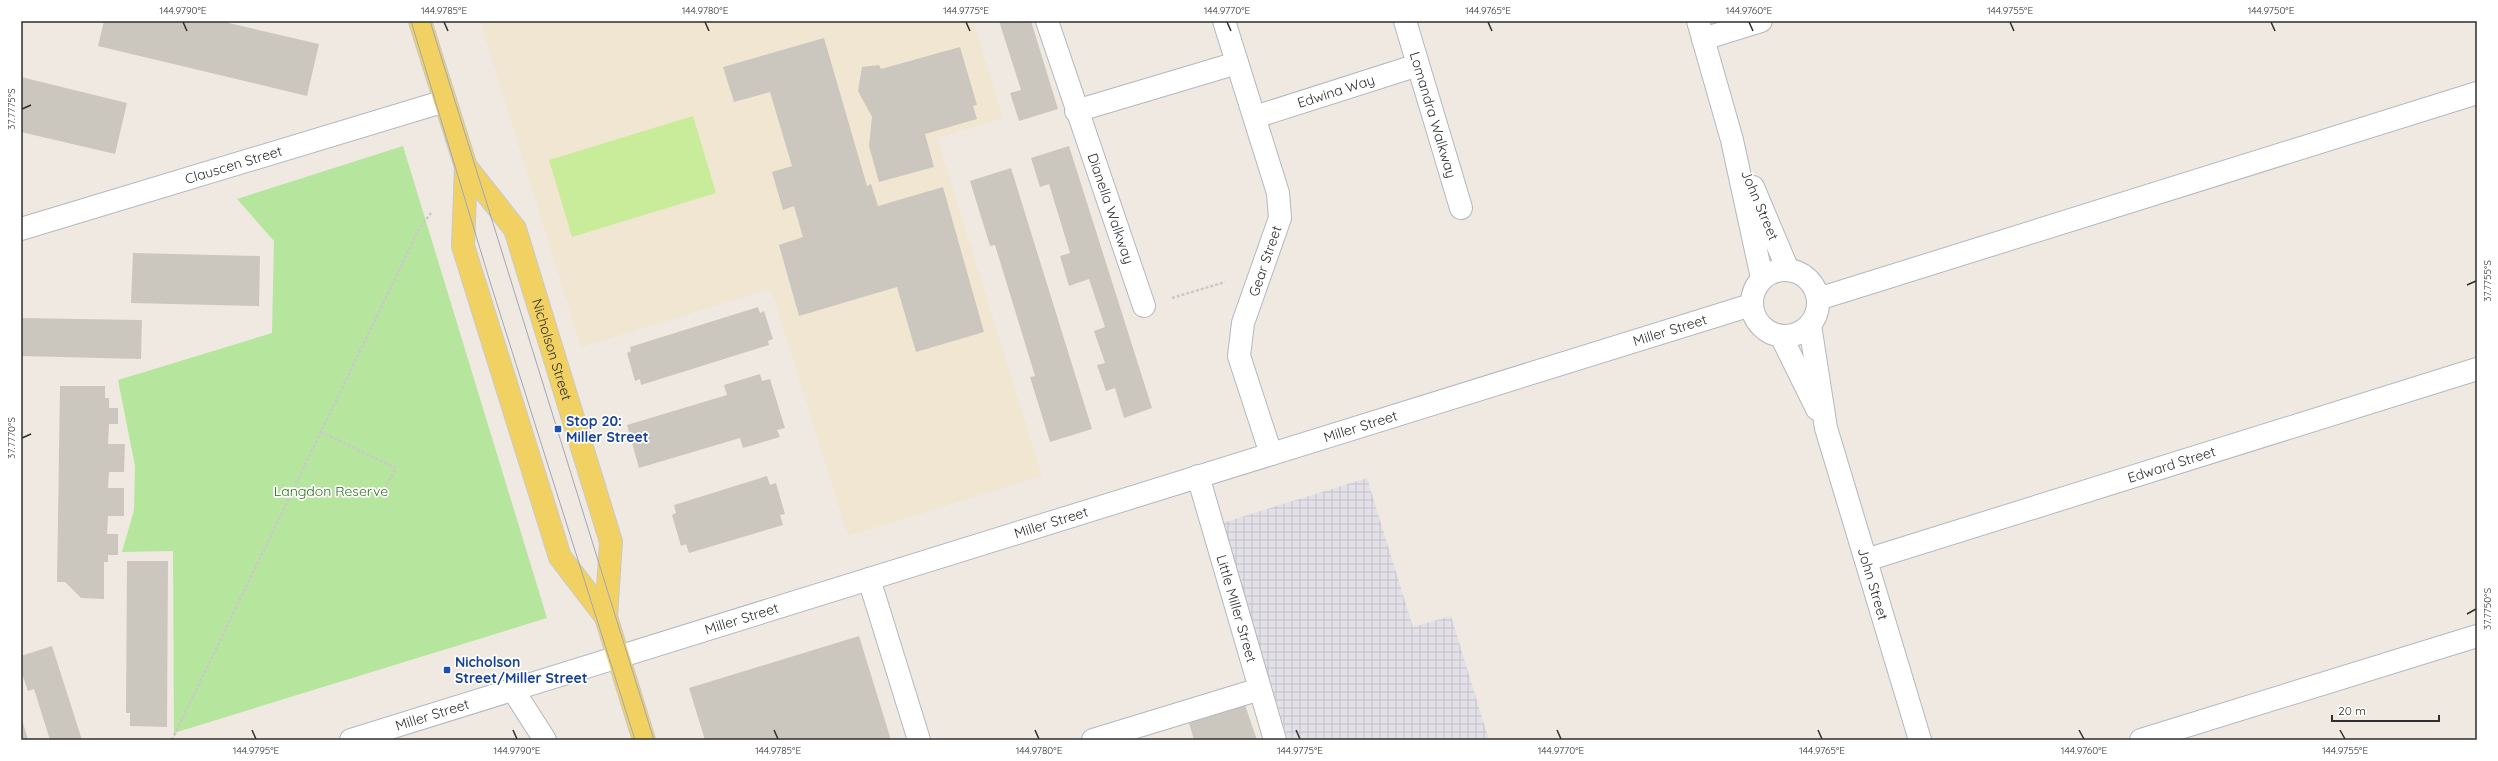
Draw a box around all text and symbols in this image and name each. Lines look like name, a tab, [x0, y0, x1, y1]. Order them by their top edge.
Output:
text: 144.9790°E	[160, 4, 207, 17]
text: 144.9785°E	[421, 4, 467, 17]
text: 144.9780°E	[682, 4, 729, 17]
text: 144.9775°E	[943, 4, 989, 17]
text: 144.9770°E	[1204, 4, 1251, 17]
text: 144.9765°E	[1465, 4, 1511, 17]
text: 144.9760°E	[1726, 4, 1772, 17]
text: 144.9755°E	[1987, 4, 2033, 17]
text: 144.9750°E	[2248, 4, 2295, 17]
street label: Lomandra Walkway	[1406, 50, 1461, 180]
street label: Edwina Way	[1295, 70, 1377, 112]
text: 37.7775°S	[5, 88, 18, 130]
street label: Clauscen Street	[183, 142, 285, 188]
street label: Dianella Walkway	[1084, 151, 1138, 266]
street label: John Street	[1737, 167, 1783, 243]
street label: Gear Street	[1245, 223, 1286, 299]
text: 37.7755°S	[2481, 260, 2494, 302]
street label: Nicholson Street	[528, 296, 576, 403]
street label: Miller Street	[1631, 310, 1709, 350]
street label: Miller Street	[1321, 406, 1400, 446]
place label: Stop 20: Miller Street	[566, 412, 649, 446]
text: 37.7770°S	[5, 417, 18, 459]
marker: Stop 20: Miller Street	[553, 424, 563, 434]
street label: Edward Street	[2125, 442, 2218, 487]
park label: Langdon Reserve	[274, 482, 388, 500]
street label: Miller Street	[1012, 503, 1090, 542]
street label: John Street	[1854, 546, 1892, 622]
street label: Little Miller Street	[1212, 553, 1261, 665]
text: 37.7750°S	[2481, 588, 2494, 630]
street label: Miller Street	[702, 599, 781, 639]
place label: Nicholson Street/Miller Street	[455, 653, 588, 687]
marker: Nicholson Street/Miller Street	[442, 665, 452, 675]
street label: Miller Street	[393, 695, 472, 735]
scale bar	[2332, 697, 2439, 723]
text: 20 m	[2338, 703, 2366, 718]
text: 144.9795°E	[233, 744, 279, 757]
text: 144.9790°E	[494, 744, 541, 757]
text: 144.9785°E	[755, 744, 801, 757]
text: 144.9780°E	[1016, 744, 1063, 757]
text: 144.9775°E	[1277, 744, 1323, 757]
text: 144.9770°E	[1538, 744, 1585, 757]
text: 144.9765°E	[1799, 744, 1845, 757]
text: 144.9760°E	[2061, 744, 2107, 757]
text: 144.9755°E	[2322, 744, 2368, 757]

